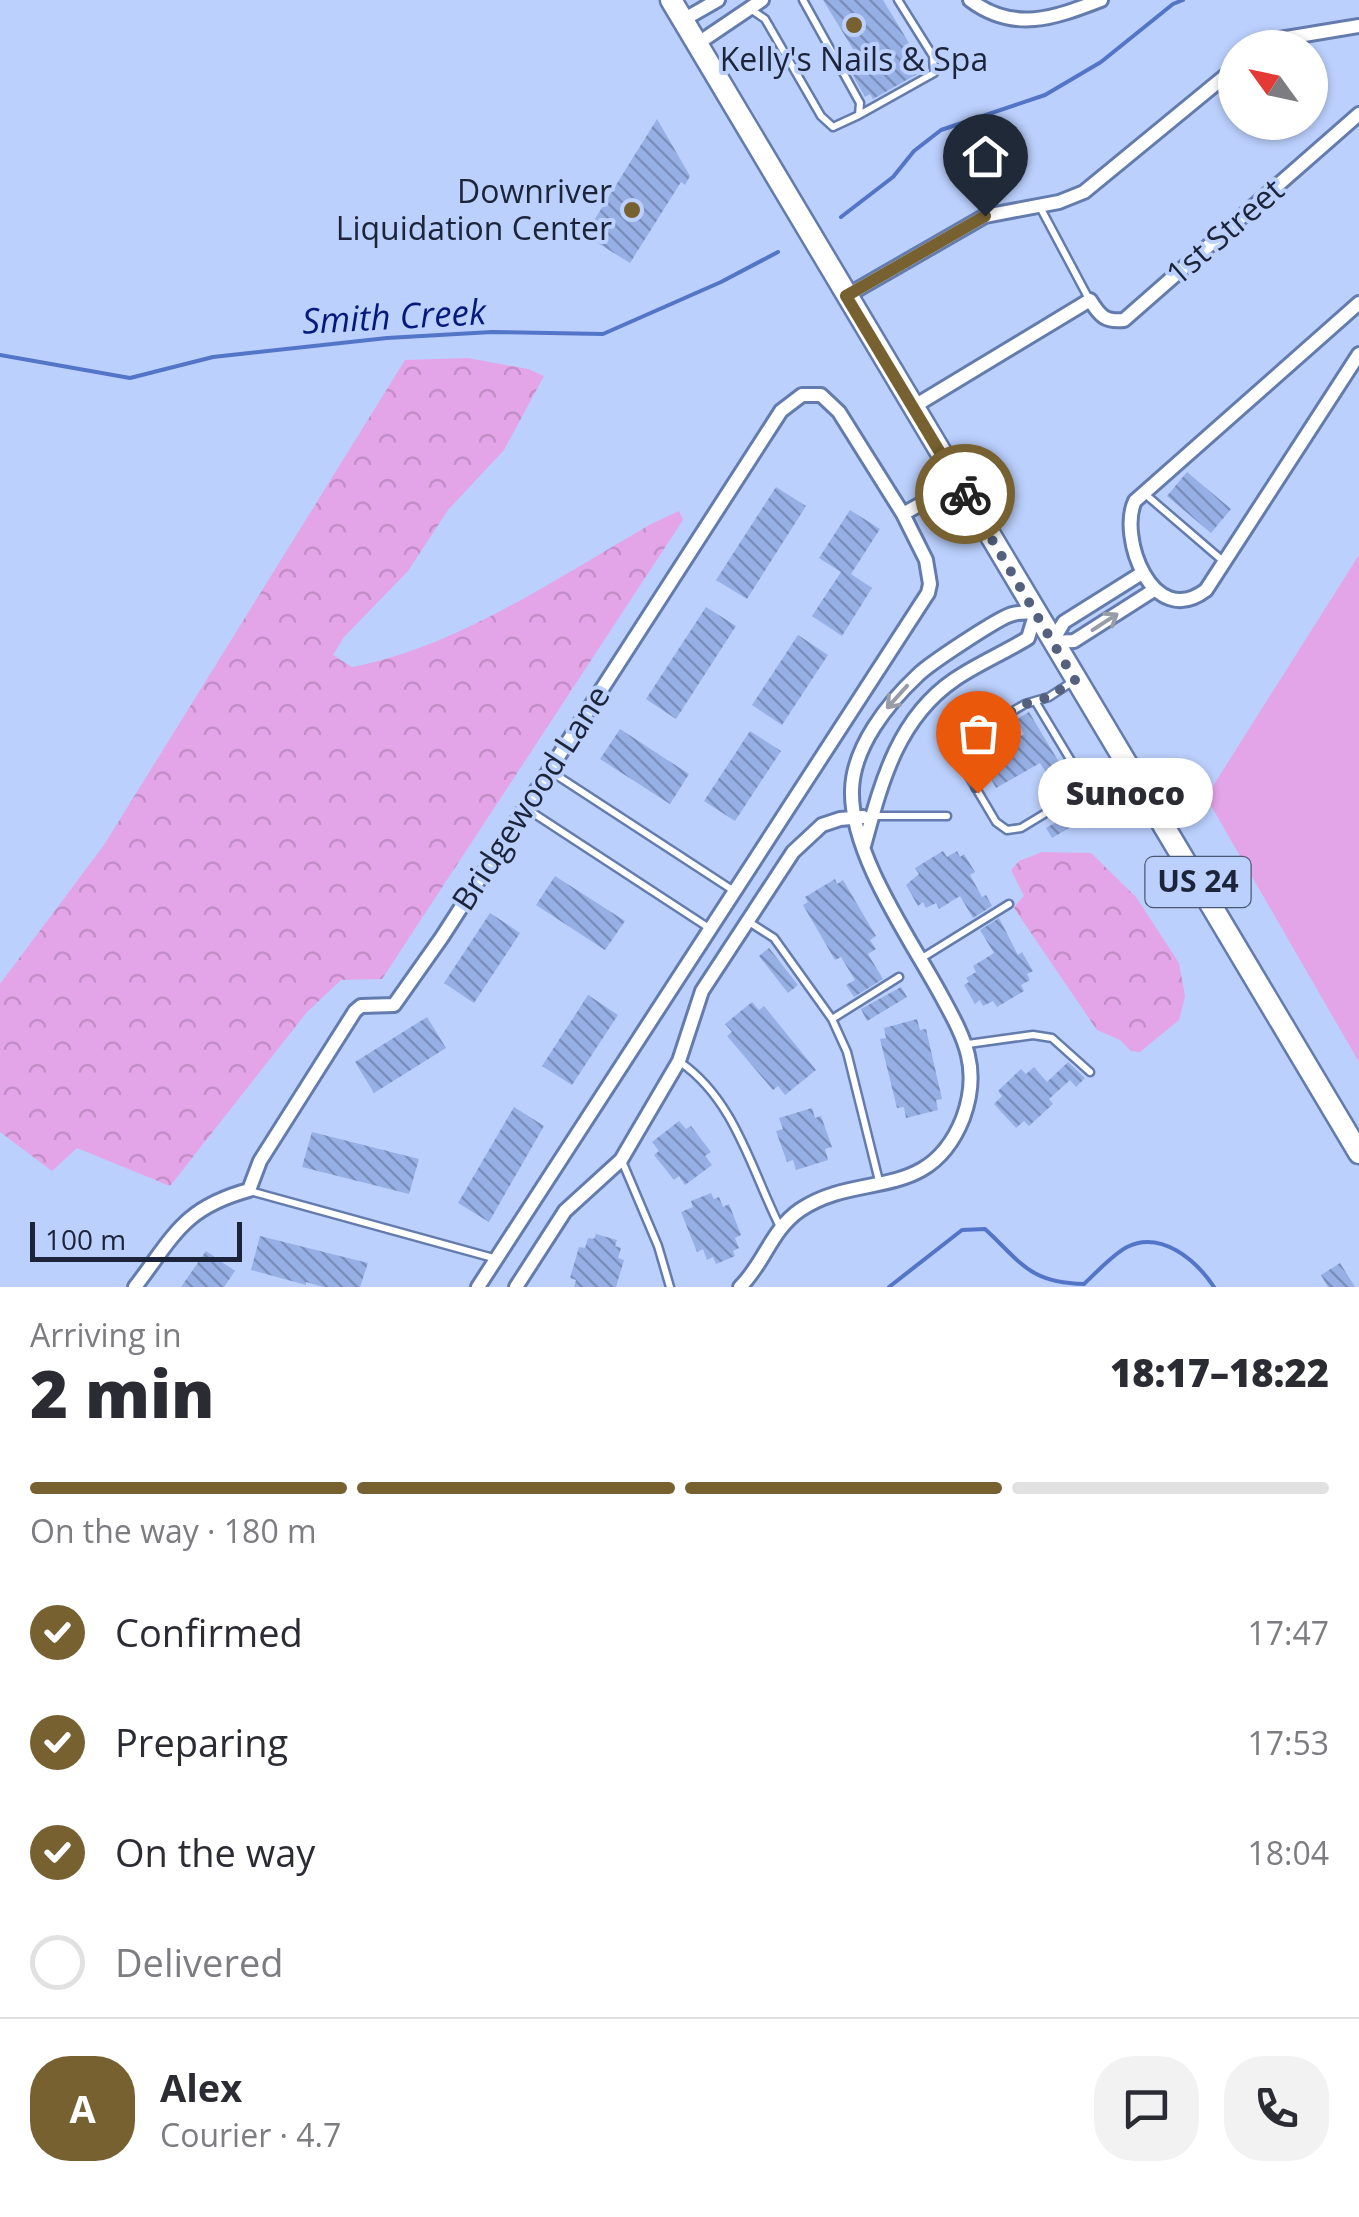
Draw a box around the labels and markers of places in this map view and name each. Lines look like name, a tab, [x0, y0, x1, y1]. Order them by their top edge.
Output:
marker: Kelly's Nails & Spa	[843, 14, 865, 36]
place label: Kelly's Nails & Spa	[720, 37, 988, 80]
pin	[943, 114, 1028, 217]
place label: Downriver Liquidation Center	[336, 169, 612, 249]
marker: Downriver Liquidation Center	[621, 199, 643, 221]
pin	[936, 691, 1021, 794]
callout: Sunoco	[1038, 758, 1213, 828]

